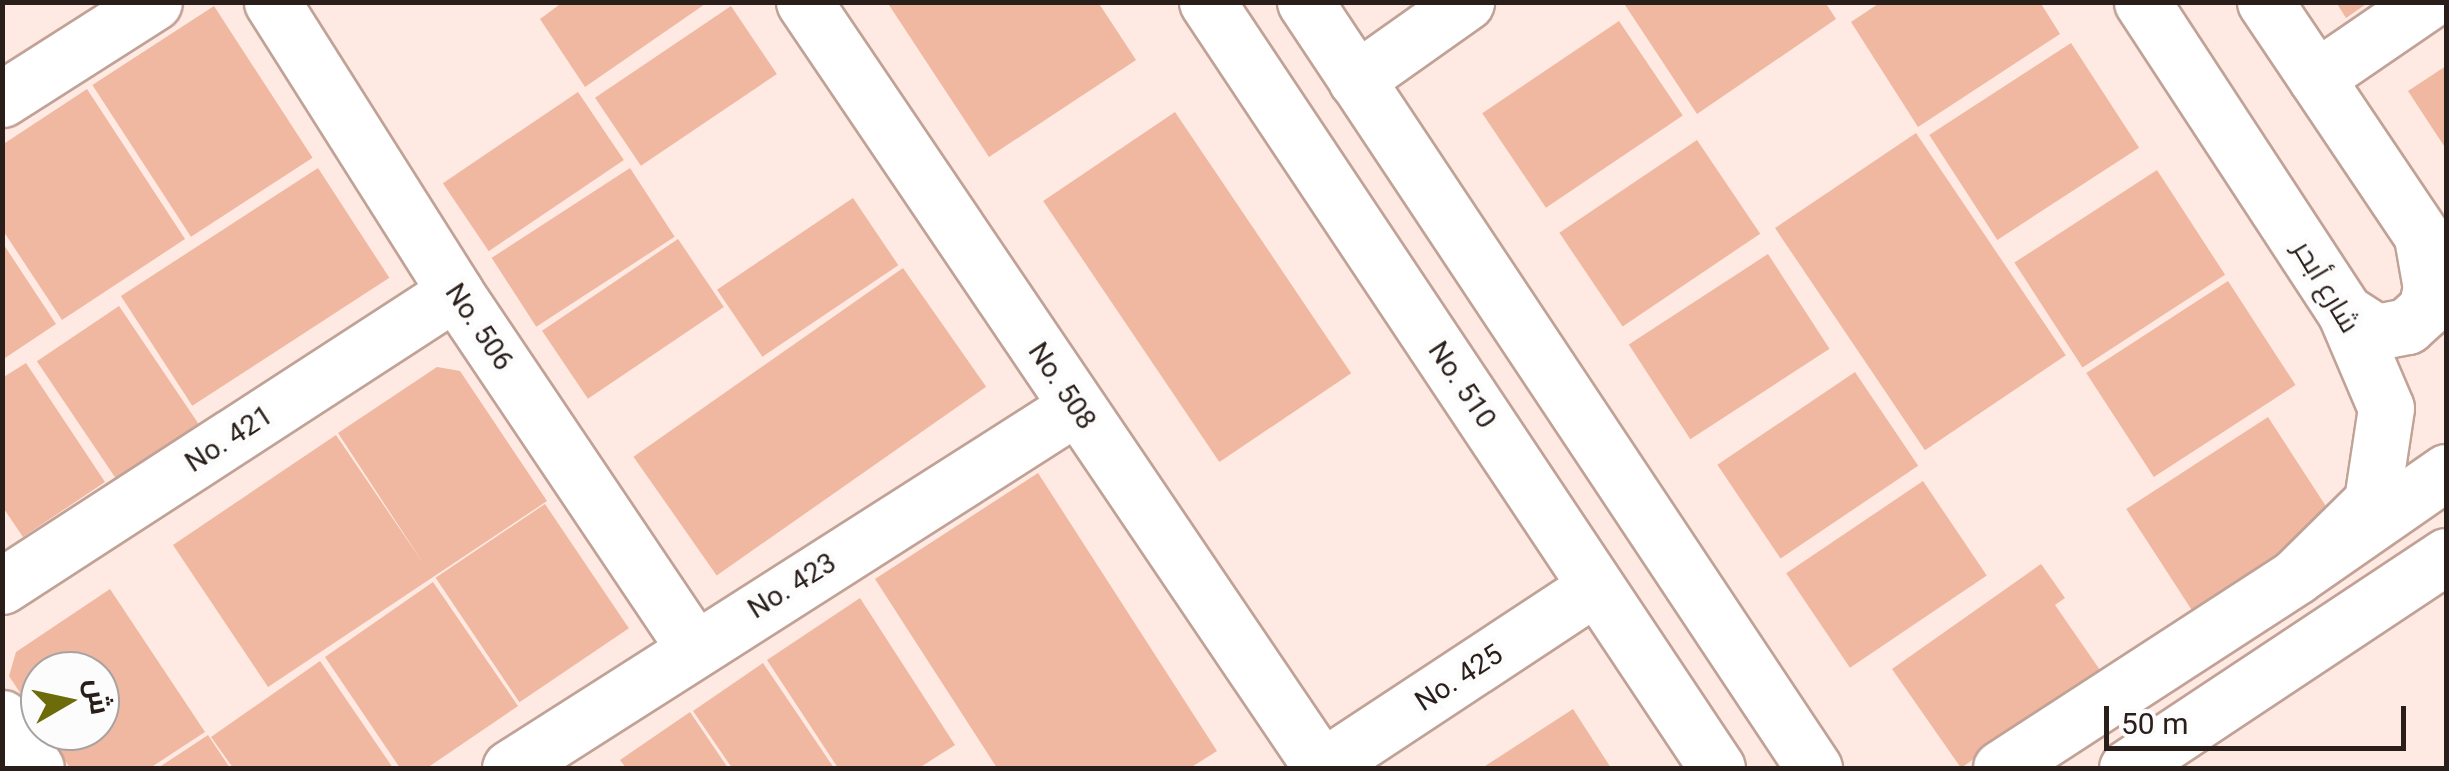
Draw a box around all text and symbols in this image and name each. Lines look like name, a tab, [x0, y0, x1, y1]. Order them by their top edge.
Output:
street label: شارع أبحر	[2285, 235, 2367, 339]
street label: No. 506	[438, 277, 520, 377]
street label: No. 510	[1421, 335, 1503, 435]
street label: No. 508	[1021, 336, 1103, 436]
street label: No. 421	[179, 398, 279, 480]
street label: No. 423	[742, 546, 842, 626]
street label: No. 425	[1409, 637, 1509, 719]
north arrow	[20, 651, 120, 751]
text: ش	[79, 676, 117, 717]
scale bar	[2109, 686, 2412, 748]
text: 50 m	[2121, 706, 2188, 741]

